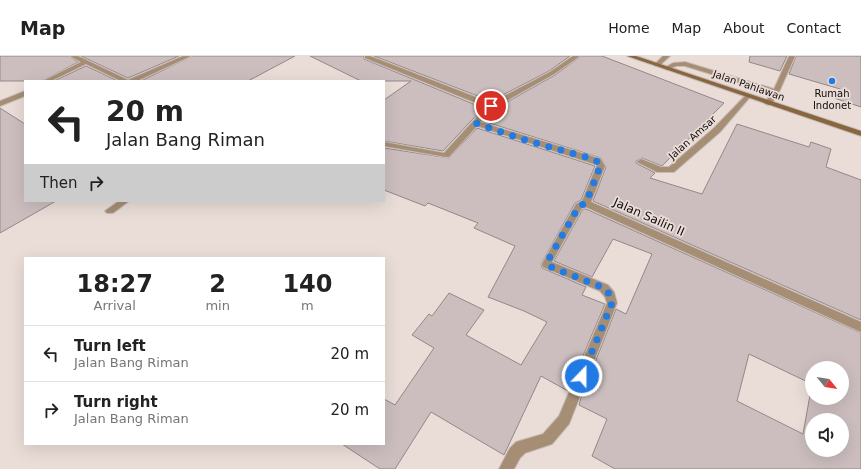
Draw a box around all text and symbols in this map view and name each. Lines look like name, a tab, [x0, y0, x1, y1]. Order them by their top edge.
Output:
text: Map	[20, 17, 65, 39]
text: Home	[608, 20, 650, 36]
text: Map	[672, 20, 701, 36]
text: About	[723, 20, 765, 36]
text: Contact	[787, 20, 841, 36]
street label: Jalan Pahlawan	[711, 68, 786, 103]
marker: Rumah Indonet	[827, 76, 837, 86]
place label: Rumah Indonet	[813, 88, 851, 111]
pin	[474, 89, 508, 123]
text: 20 m	[106, 95, 184, 128]
icon: arrive	[480, 95, 502, 117]
icon: left	[40, 96, 92, 148]
street label: Jalan Amsar	[666, 113, 719, 162]
text: Jalan Bang Riman	[106, 129, 265, 150]
icon: right	[85, 172, 107, 194]
text: Then	[40, 174, 77, 192]
street label: Jalan Sailin II	[610, 195, 687, 239]
text: 18:27	[76, 270, 153, 298]
text: 2	[209, 270, 226, 298]
text: 140	[282, 270, 332, 298]
text: Arrival	[94, 298, 136, 313]
text: min	[205, 298, 230, 313]
text: m	[301, 298, 314, 313]
text: Turn left	[74, 337, 146, 355]
icon: left	[40, 343, 62, 365]
text: 20 m	[331, 345, 369, 363]
text: Jalan Bang Riman	[74, 355, 189, 370]
position arrow	[561, 355, 603, 397]
north arrow	[805, 361, 849, 405]
map controls	[805, 361, 849, 457]
text: Turn right	[74, 393, 158, 411]
icon: right	[40, 399, 62, 421]
text: 20 m	[331, 401, 369, 419]
text: Jalan Bang Riman	[74, 411, 189, 426]
button: sound	[805, 413, 849, 457]

